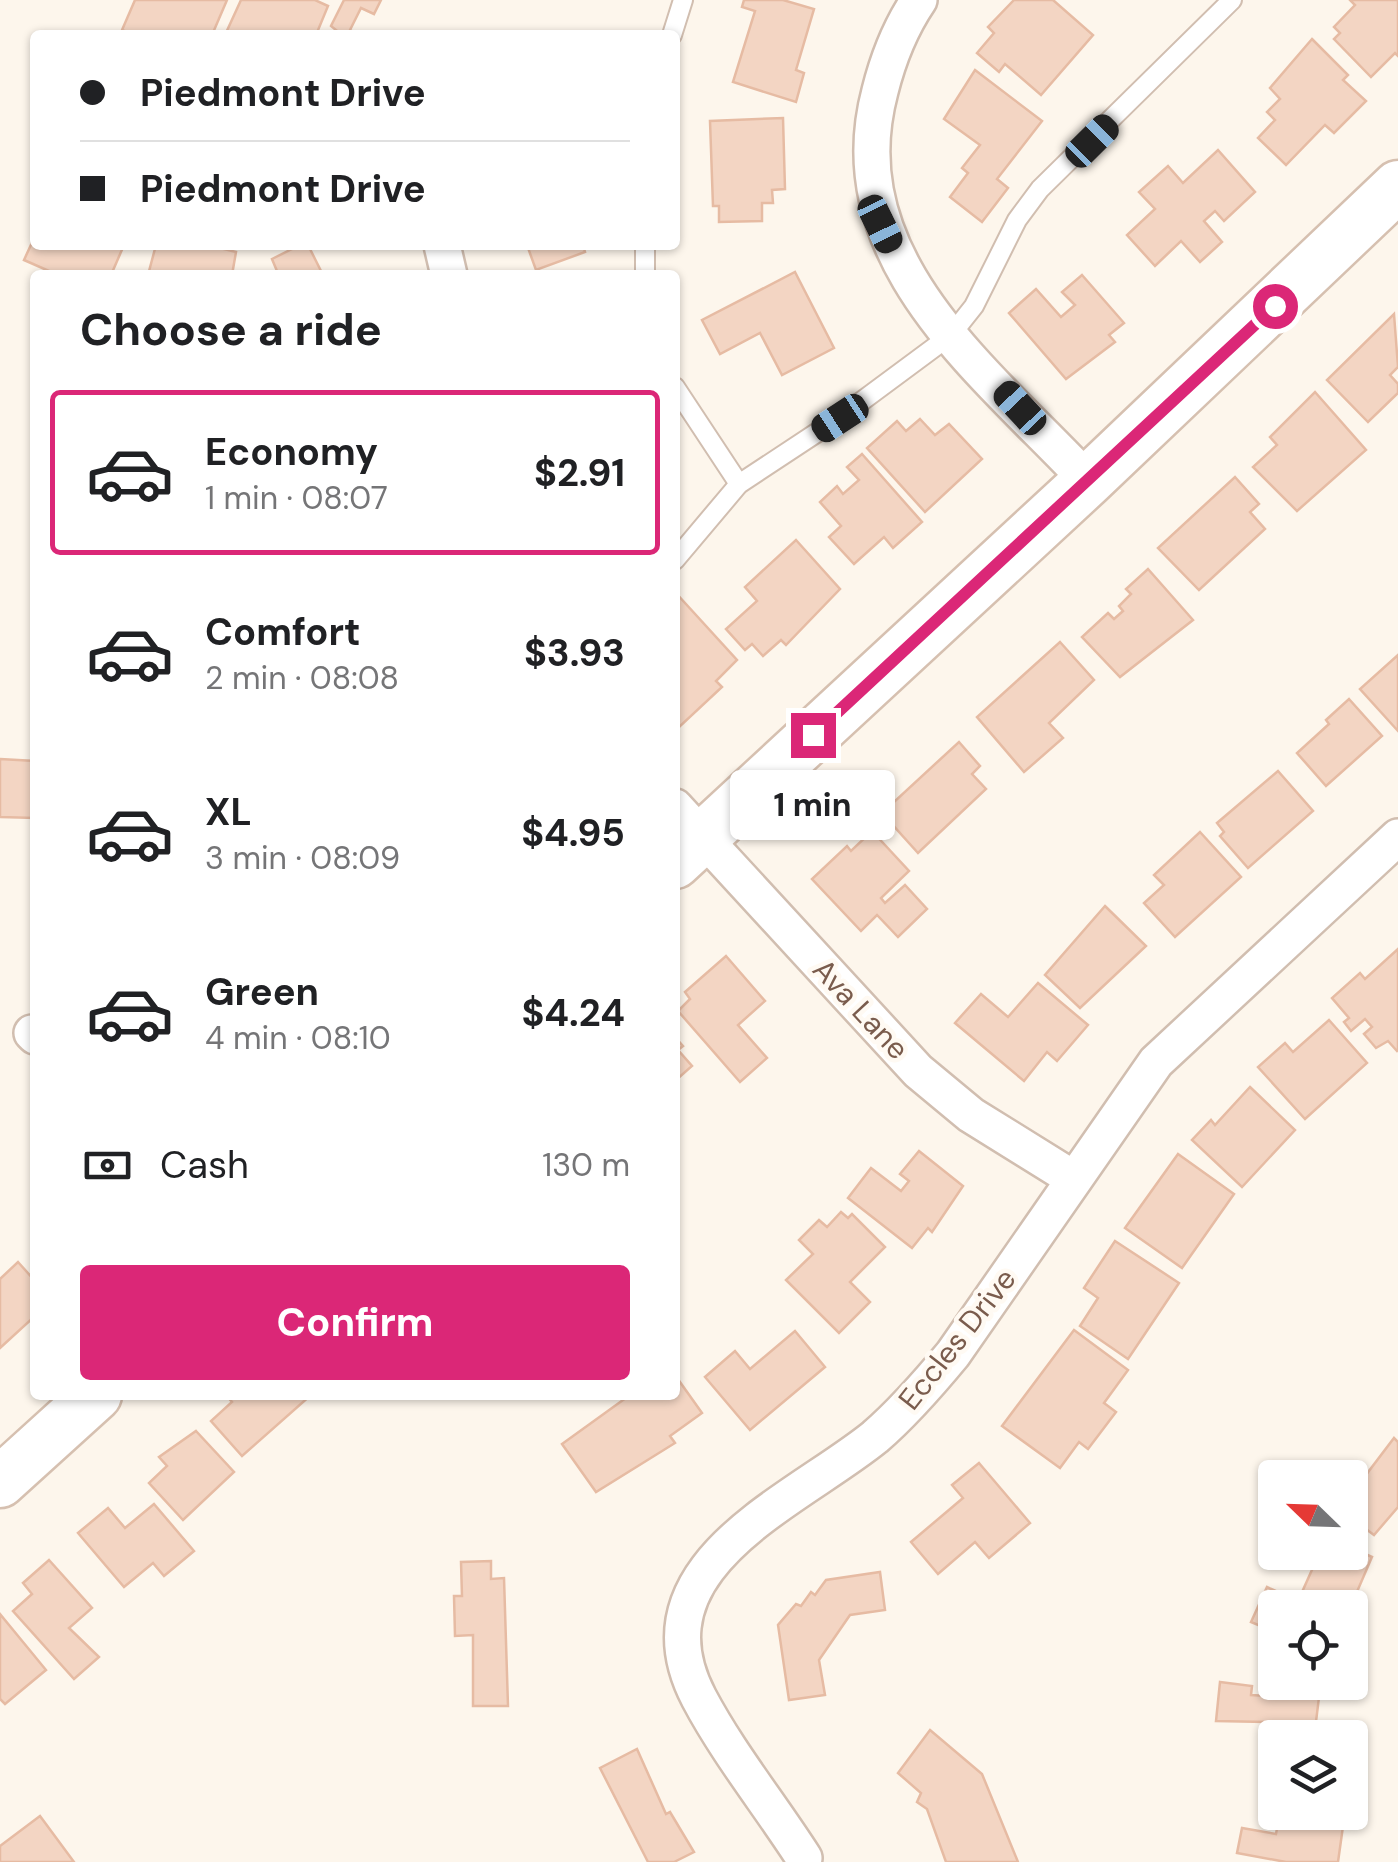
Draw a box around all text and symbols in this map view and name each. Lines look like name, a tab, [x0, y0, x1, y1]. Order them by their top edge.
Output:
text: Piedmont Drive	[140, 68, 426, 118]
car	[1060, 109, 1124, 173]
text: Piedmont Drive	[140, 164, 426, 214]
car	[853, 190, 907, 258]
route start	[1253, 284, 1298, 329]
text: Choose a ride	[80, 300, 382, 359]
car	[989, 376, 1051, 440]
car	[807, 389, 873, 447]
text: Economy	[205, 427, 378, 477]
icon: car	[85, 428, 175, 518]
text: $2.91	[534, 448, 625, 498]
text: 1 min · 08:07	[205, 477, 388, 519]
text: Comfort	[205, 607, 361, 657]
icon: car	[85, 608, 175, 698]
text: $3.93	[524, 628, 625, 678]
text: 2 min · 08:08	[205, 657, 399, 699]
route end	[791, 713, 836, 758]
callout: 1 min	[730, 770, 896, 840]
text: 1 min	[774, 784, 851, 826]
text: XL	[205, 787, 252, 837]
icon: car	[85, 788, 175, 878]
text: $4.95	[521, 808, 625, 858]
text: 3 min · 08:09	[205, 837, 400, 879]
street label: Ava Lane	[804, 950, 918, 1068]
text: Green	[205, 967, 319, 1017]
icon: car	[85, 968, 175, 1058]
text: $4.24	[521, 988, 625, 1038]
text: 4 min · 08:10	[205, 1017, 391, 1059]
icon: cash	[80, 1138, 135, 1193]
text: Cash	[160, 1140, 249, 1190]
text: 130 m	[542, 1144, 630, 1186]
street label: Eccles Drive	[890, 1260, 1024, 1418]
button: Confirm	[80, 1265, 630, 1380]
north arrow	[1258, 1460, 1368, 1570]
map controls	[1258, 1460, 1368, 1830]
button: locate	[1258, 1590, 1368, 1700]
button: layers	[1258, 1720, 1368, 1830]

